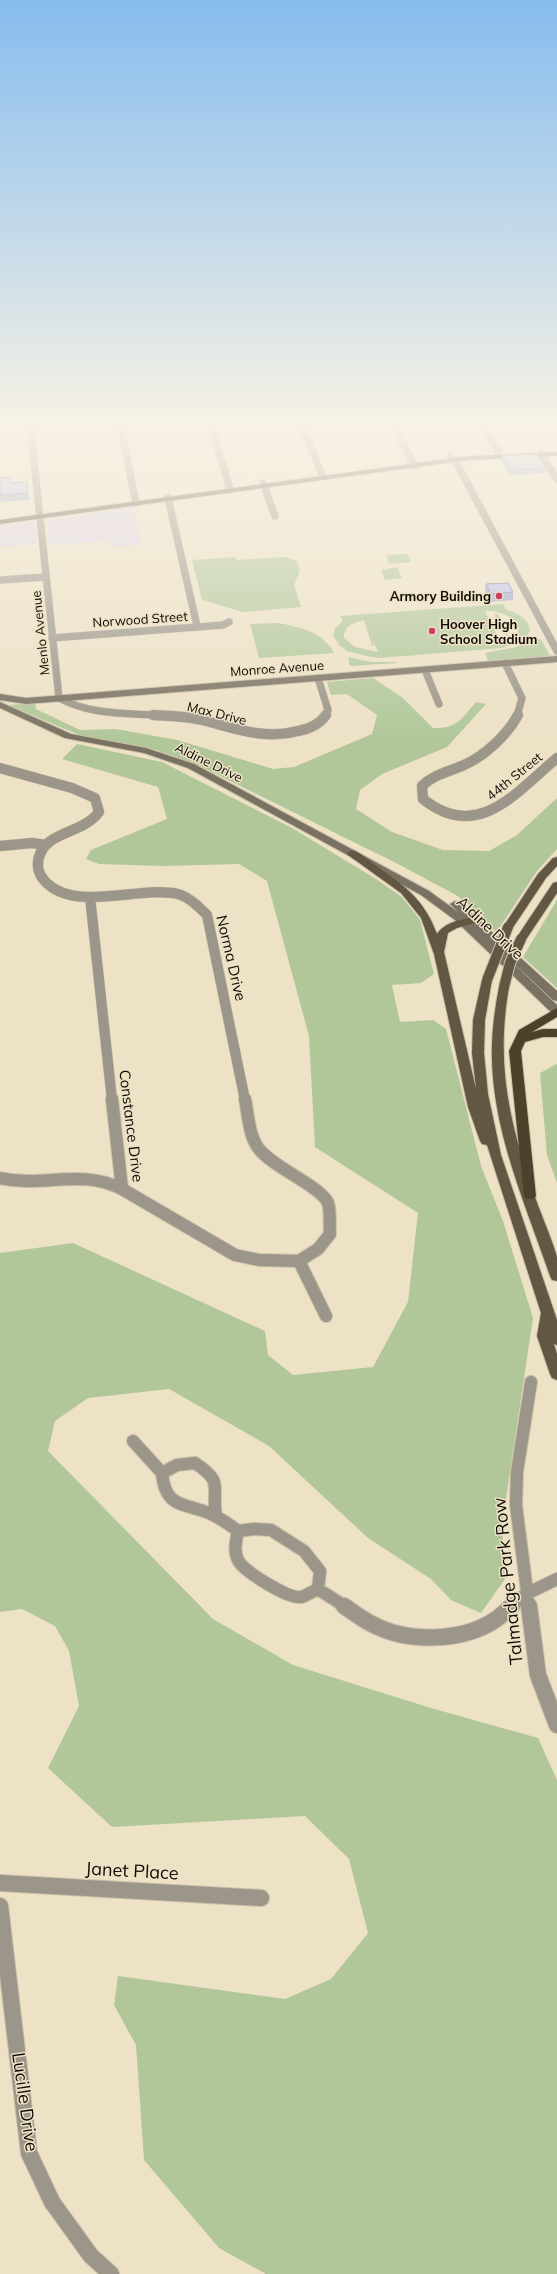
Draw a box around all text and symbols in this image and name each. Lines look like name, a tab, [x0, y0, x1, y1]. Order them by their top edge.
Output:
place label: Armory Building	[390, 588, 491, 605]
street label: Menlo Avenue	[28, 590, 52, 676]
marker: Armory Building	[494, 591, 504, 601]
street label: Norwood Street	[92, 608, 189, 630]
place label: Hoover High School Stadium	[440, 616, 537, 647]
marker: Hoover High School Stadium	[427, 626, 437, 636]
street label: Monroe Avenue	[230, 657, 324, 679]
street label: Max Drive	[186, 698, 248, 728]
street label: Aldine Drive	[173, 739, 245, 785]
street label: 44th Street	[483, 748, 545, 803]
street label: Aldine Drive	[453, 892, 528, 963]
street label: Norma Drive	[212, 913, 251, 1003]
street label: Constance Drive	[115, 1069, 148, 1183]
street label: Talmadge Park Row	[487, 1496, 528, 1666]
street label: Janet Place	[85, 1857, 179, 1884]
street label: Lucille Drive	[7, 2051, 44, 2153]

